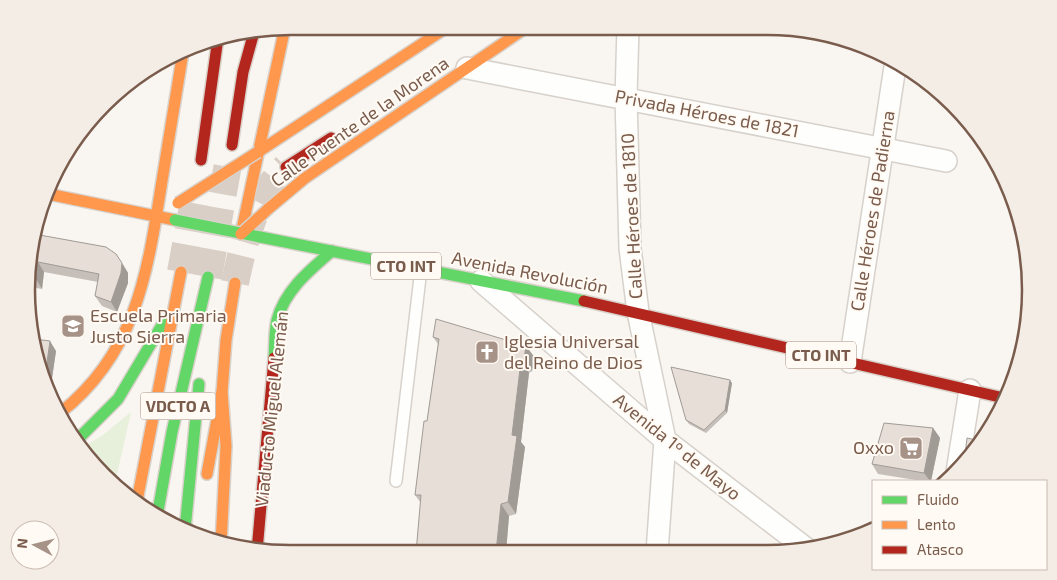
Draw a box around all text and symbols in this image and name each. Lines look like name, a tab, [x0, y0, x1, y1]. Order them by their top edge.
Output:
street label: Calle Puente de la Morena	[266, 51, 453, 191]
street label: Privada Héroes de 1821	[613, 84, 801, 142]
street label: Calle Héroes de Padierna	[845, 109, 899, 313]
street label: Calle Héroes de 1810	[616, 132, 646, 300]
street label: Avenida Revolución	[450, 246, 610, 298]
road number: CTO INT	[371, 252, 441, 280]
place label: Escuela Primaria Justo Sierra	[90, 304, 227, 347]
street label: Viaducto Miguel Alemán	[250, 310, 292, 508]
school or university icon: Escuela Primaria Justo Sierra	[60, 313, 86, 339]
place label: Iglesia Universal del Reino de Dios	[504, 330, 643, 373]
church icon: Iglesia Universal del Reino de Dios	[474, 339, 500, 365]
road number: CTO INT	[786, 342, 856, 368]
street label: Avenida 1º de Mayo	[609, 388, 746, 504]
road number: VDCTO A	[140, 392, 216, 420]
supermarket icon: Oxxo	[898, 435, 924, 461]
place label: Oxxo	[853, 436, 894, 458]
legend	[872, 480, 1047, 570]
text: Fluido	[917, 490, 959, 508]
text: Lento	[917, 515, 956, 533]
north arrow	[10, 520, 60, 570]
text: N	[13, 537, 31, 549]
text: Atasco	[917, 540, 963, 558]

